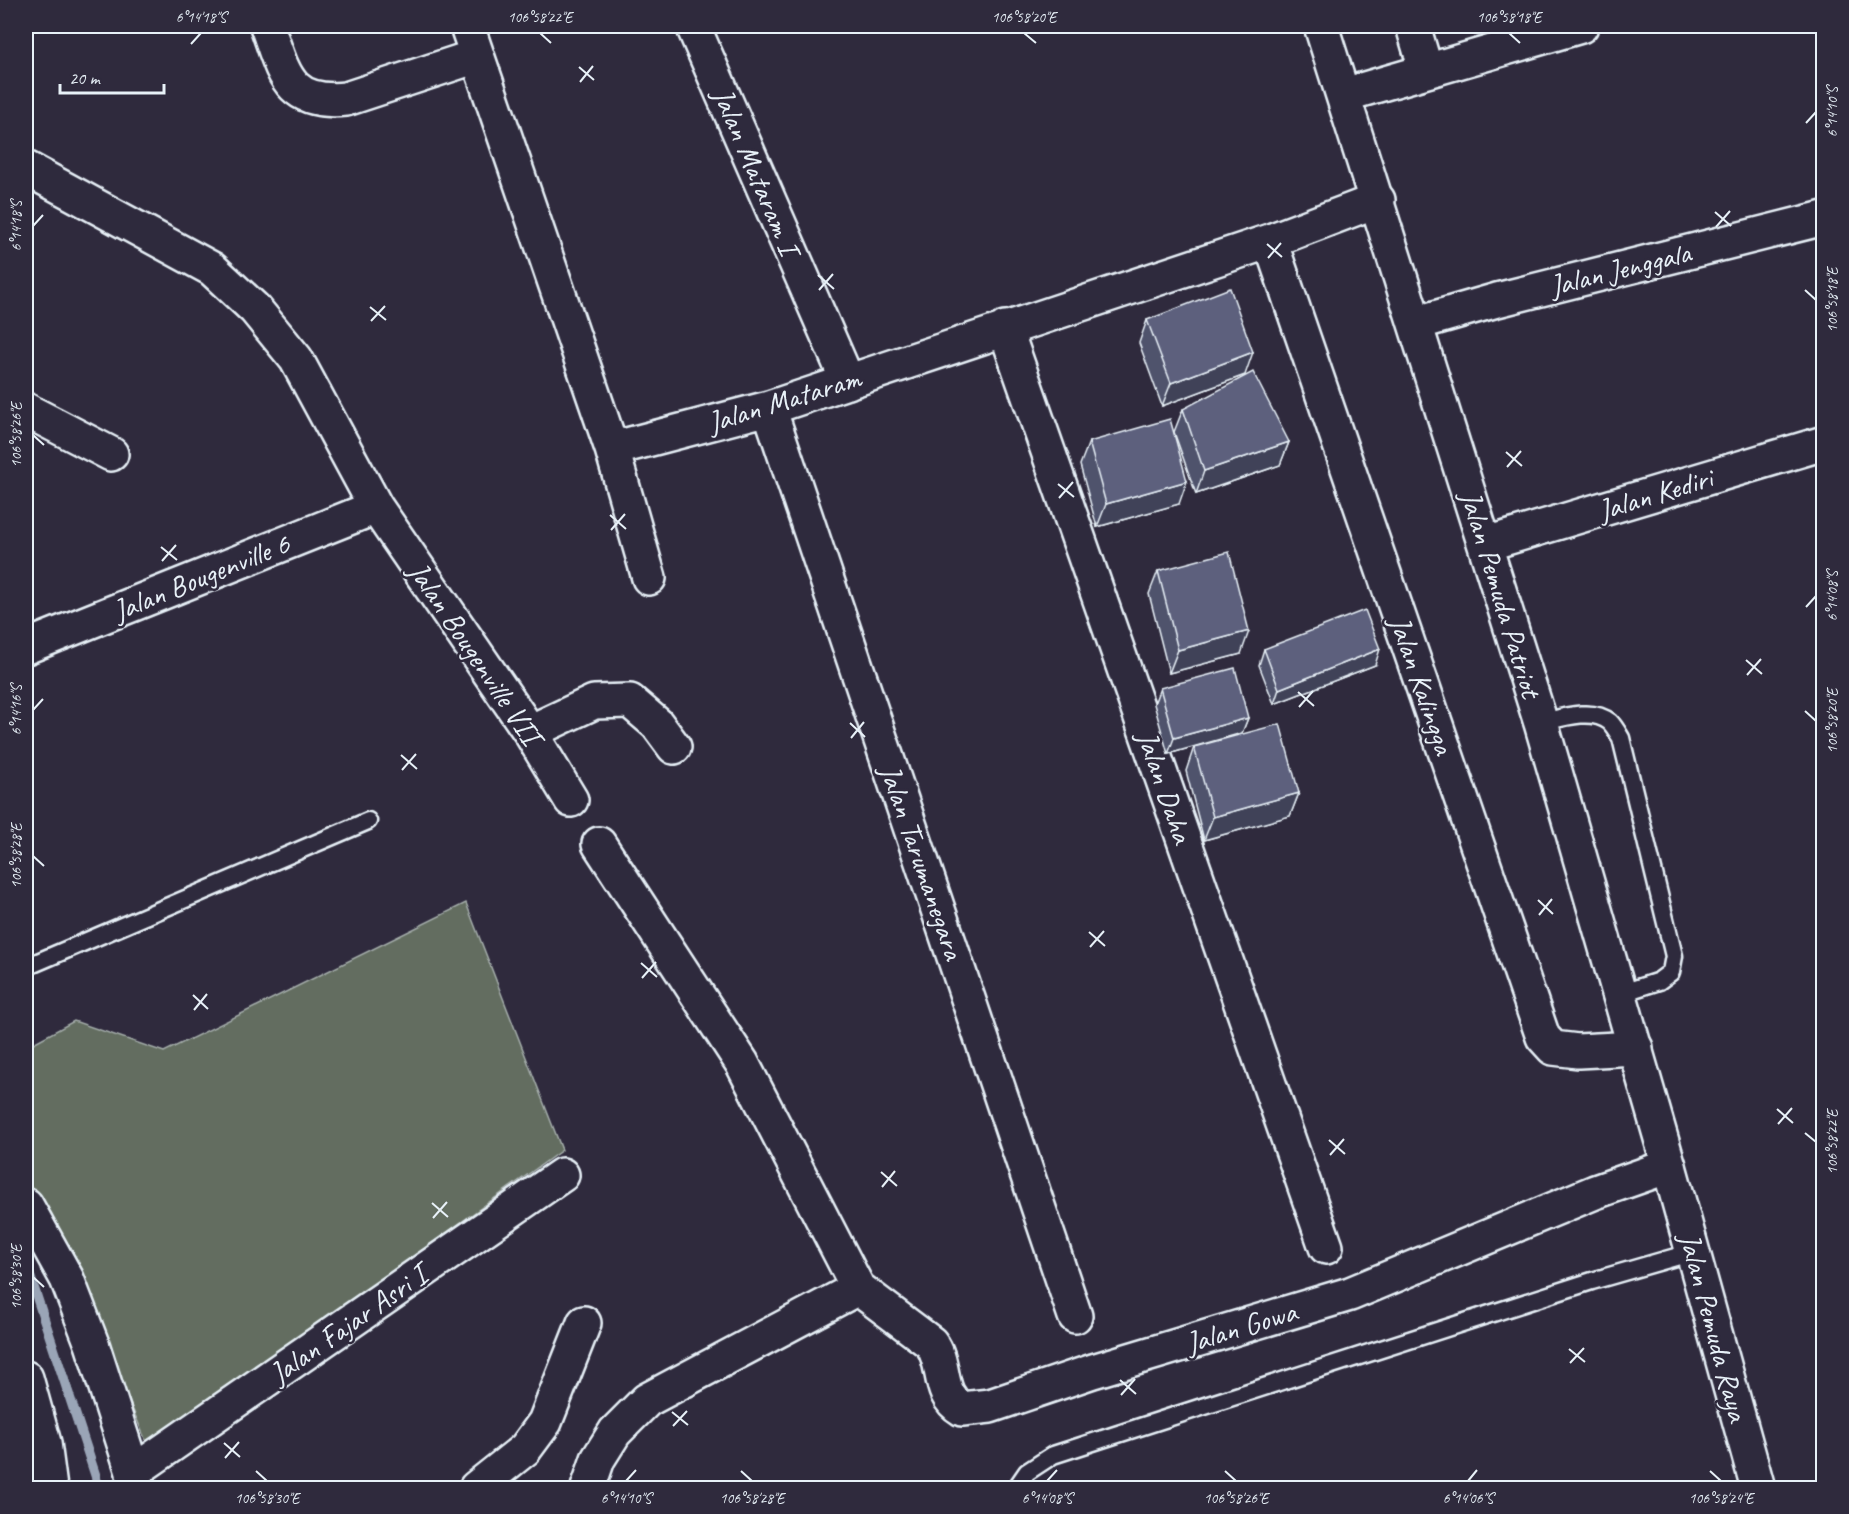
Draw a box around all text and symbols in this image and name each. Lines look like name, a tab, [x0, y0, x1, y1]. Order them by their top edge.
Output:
text: 6°14'18"S	[176, 8, 229, 27]
text: 106°58'22"E	[508, 8, 574, 27]
text: 106°58'20"E	[992, 8, 1058, 27]
text: 106°58'18"E	[1477, 8, 1543, 27]
scale bar	[60, 57, 164, 95]
text: 20 m	[69, 67, 102, 89]
street label: Jalan Mataram I	[703, 80, 811, 266]
text: 6°14'10"S	[1823, 84, 1842, 137]
text: 6°14'18"S	[7, 198, 26, 251]
street label: Jalan Jenggala	[1544, 233, 1696, 305]
text: 106°58'18"E	[1823, 266, 1842, 332]
street label: Jalan Mataram	[701, 358, 867, 442]
text: 106°58'26"E	[7, 401, 26, 467]
street label: Jalan Kediri	[1591, 458, 1720, 530]
street label: Jalan Pemuda Patriot	[1451, 484, 1551, 705]
street label: Jalan Bougenville 6	[105, 524, 296, 630]
street label: Jalan Bougenville VII	[399, 553, 554, 757]
text: 6°14'08"S	[1823, 568, 1842, 621]
street label: Jalan Kalingga	[1380, 609, 1464, 761]
text: 6°14'16"S	[7, 682, 26, 735]
text: 106°58'20"E	[1823, 687, 1842, 753]
street label: Jalan Daha	[1127, 724, 1202, 850]
street label: Jalan Tarumanegara	[870, 758, 974, 966]
text: 106°58'28"E	[7, 822, 26, 888]
text: 106°58'22"E	[1823, 1108, 1842, 1174]
street label: Jalan Pemuda Raya	[1670, 1227, 1758, 1427]
text: 106°58'30"E	[7, 1243, 26, 1309]
street label: Jalan Fajar Asri I	[260, 1252, 439, 1393]
street label: Jalan Gowa	[1179, 1292, 1303, 1362]
text: 106°58'30"E	[235, 1489, 301, 1508]
text: 6°14'10"S	[601, 1489, 654, 1508]
text: 106°58'28"E	[720, 1489, 786, 1508]
text: 6°14'08"S	[1022, 1489, 1075, 1508]
text: 106°58'26"E	[1204, 1489, 1270, 1508]
text: 6°14'06"S	[1443, 1489, 1496, 1508]
text: 106°58'24"E	[1689, 1489, 1755, 1508]

